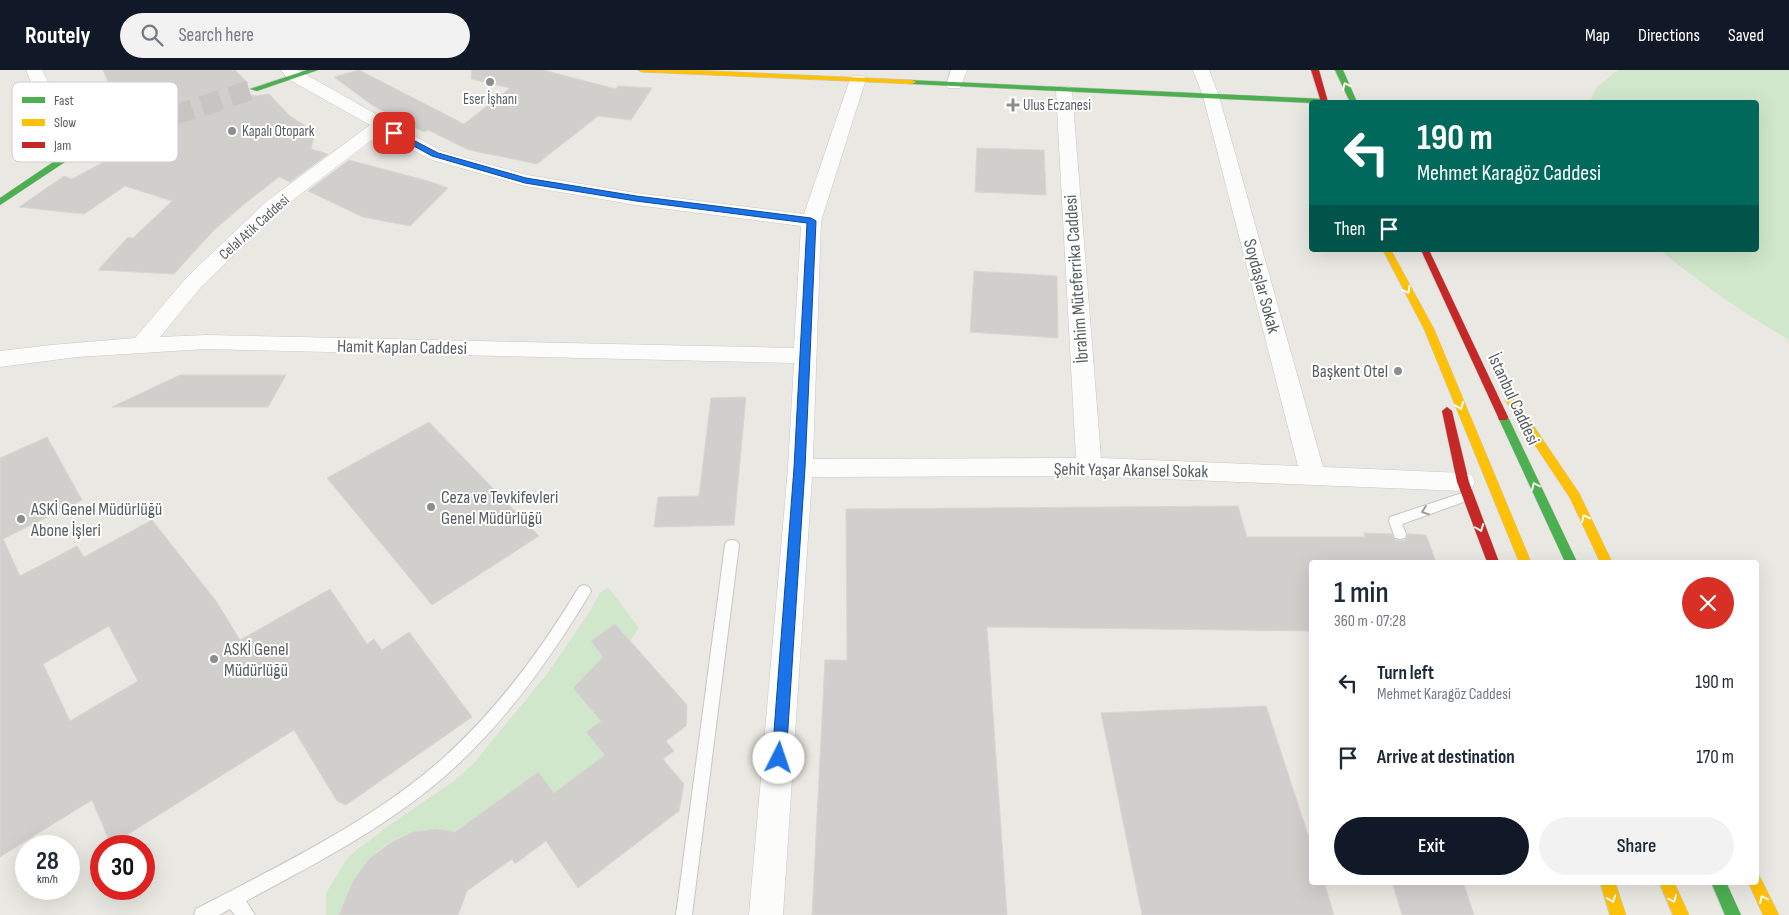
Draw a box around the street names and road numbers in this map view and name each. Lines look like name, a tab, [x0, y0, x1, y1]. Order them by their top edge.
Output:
street label: Celal Atik Caddesi	[215, 191, 294, 264]
street label: İbrahim Müteferrika Caddesi	[1060, 194, 1093, 364]
street label: Soydaşlar Sokak	[1239, 237, 1284, 336]
street label: Hamit Kaplan Caddesi	[337, 336, 467, 359]
street label: İstanbul Caddesi	[1483, 350, 1544, 448]
street label: Şehit Yaşar Akansel Sokak	[1054, 459, 1209, 482]

